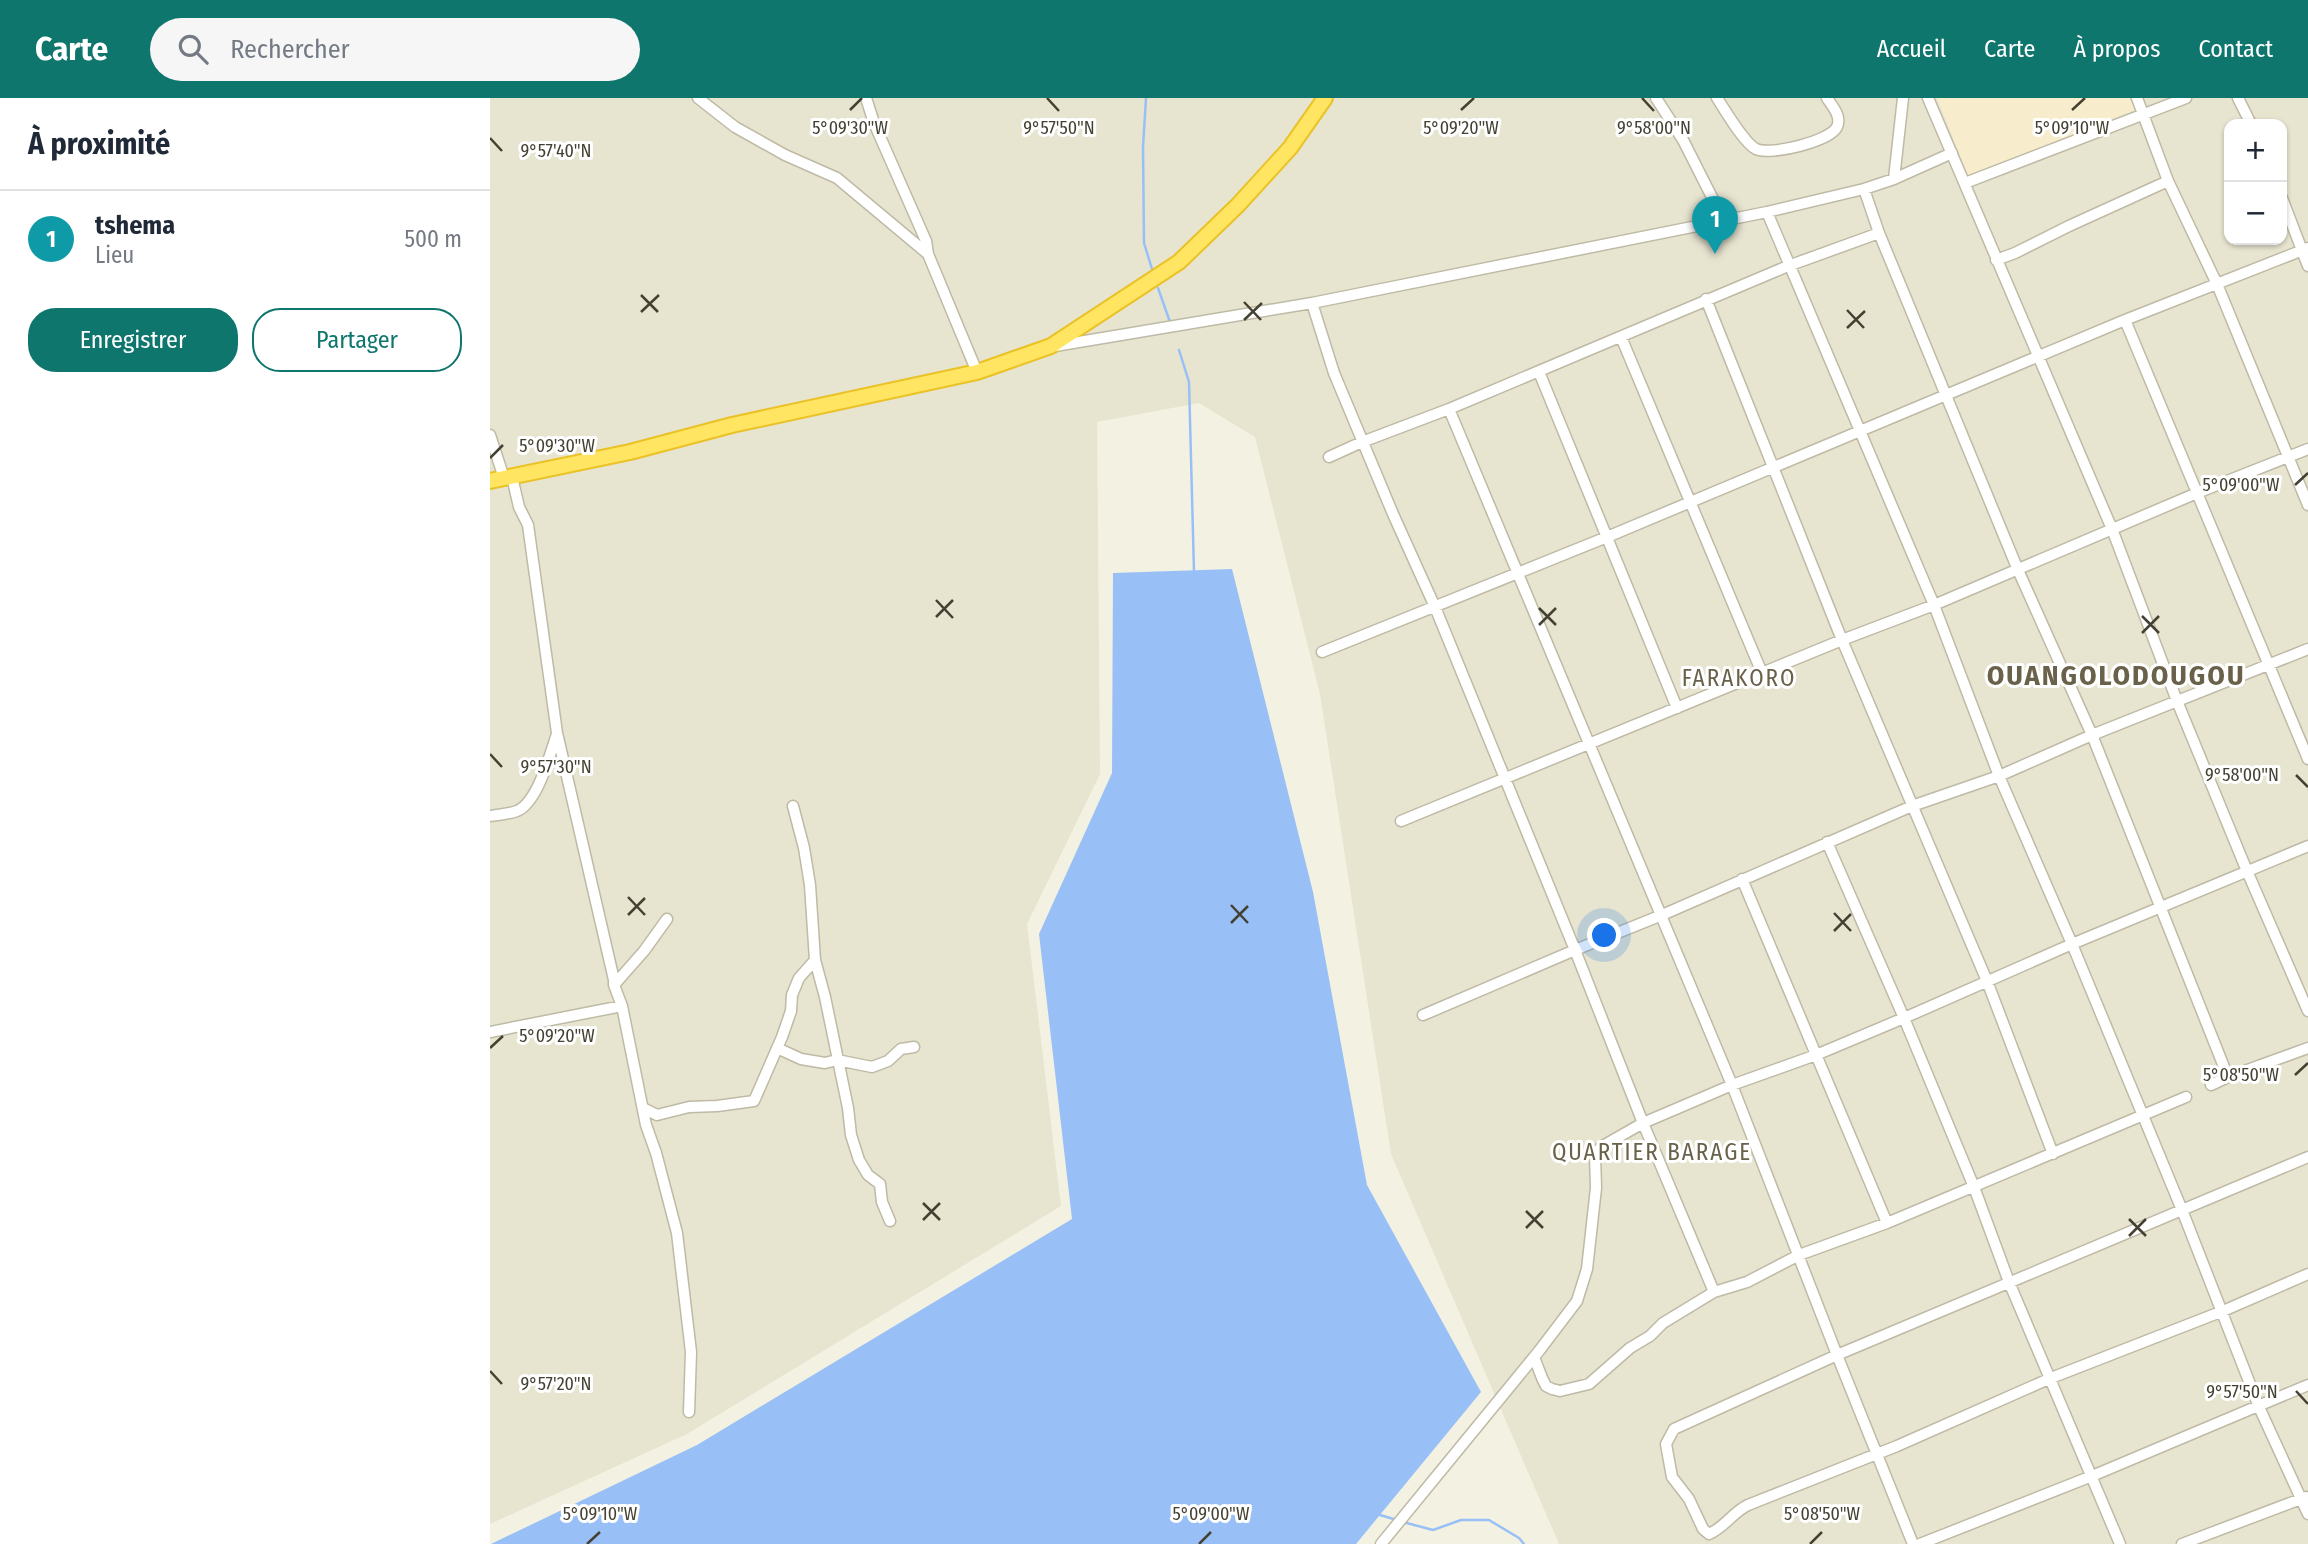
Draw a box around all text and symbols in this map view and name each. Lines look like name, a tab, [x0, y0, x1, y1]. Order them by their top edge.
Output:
search box	[150, 18, 640, 81]
text: Carte	[35, 29, 108, 69]
icon: search	[174, 30, 212, 68]
text: Rechercher	[230, 34, 350, 65]
text: Accueil	[1877, 35, 1946, 63]
text: Carte	[1984, 35, 2035, 63]
text: À propos	[2073, 35, 2160, 63]
text: Contact	[2198, 35, 2273, 63]
text: 5°09'30"W	[812, 117, 888, 139]
text: 9°57'50"N	[1023, 117, 1095, 139]
text: 5°09'20"W	[1423, 117, 1499, 139]
text: 9°58'00"N	[1617, 117, 1691, 139]
text: 5°09'10"W	[2035, 117, 2110, 139]
map controls	[2224, 119, 2287, 245]
button: +	[2224, 119, 2287, 182]
text: À proximité	[28, 126, 170, 162]
text: 9°57'40"N	[520, 140, 592, 162]
button: −	[2224, 182, 2287, 245]
pin: 1	[1692, 196, 1738, 254]
text: tshema	[95, 210, 175, 241]
text: 1	[46, 225, 56, 253]
text: 500 m	[404, 225, 462, 253]
text: Lieu	[95, 241, 134, 269]
button: Enregistrer	[28, 308, 238, 372]
button: Partager	[252, 308, 462, 372]
text: 5°09'30"W	[519, 435, 595, 457]
text: 5°09'00"W	[2203, 474, 2280, 496]
district label: OUANGOLODOUGOU	[1987, 659, 2245, 692]
district label: FARAKORO	[1682, 664, 1796, 692]
text: 9°57'30"N	[520, 756, 592, 778]
text: 9°58'00"N	[2205, 764, 2279, 786]
your location	[1587, 918, 1621, 952]
text: 5°09'20"W	[519, 1025, 595, 1047]
text: 5°08'50"W	[2203, 1064, 2280, 1086]
district label: QUARTIER BARAGE	[1552, 1138, 1752, 1166]
text: 9°57'20"N	[520, 1373, 592, 1395]
text: 9°57'50"N	[2206, 1381, 2278, 1403]
text: 5°09'10"W	[563, 1503, 638, 1525]
text: 5°09'00"W	[1173, 1503, 1250, 1525]
text: 5°08'50"W	[1784, 1503, 1861, 1525]

